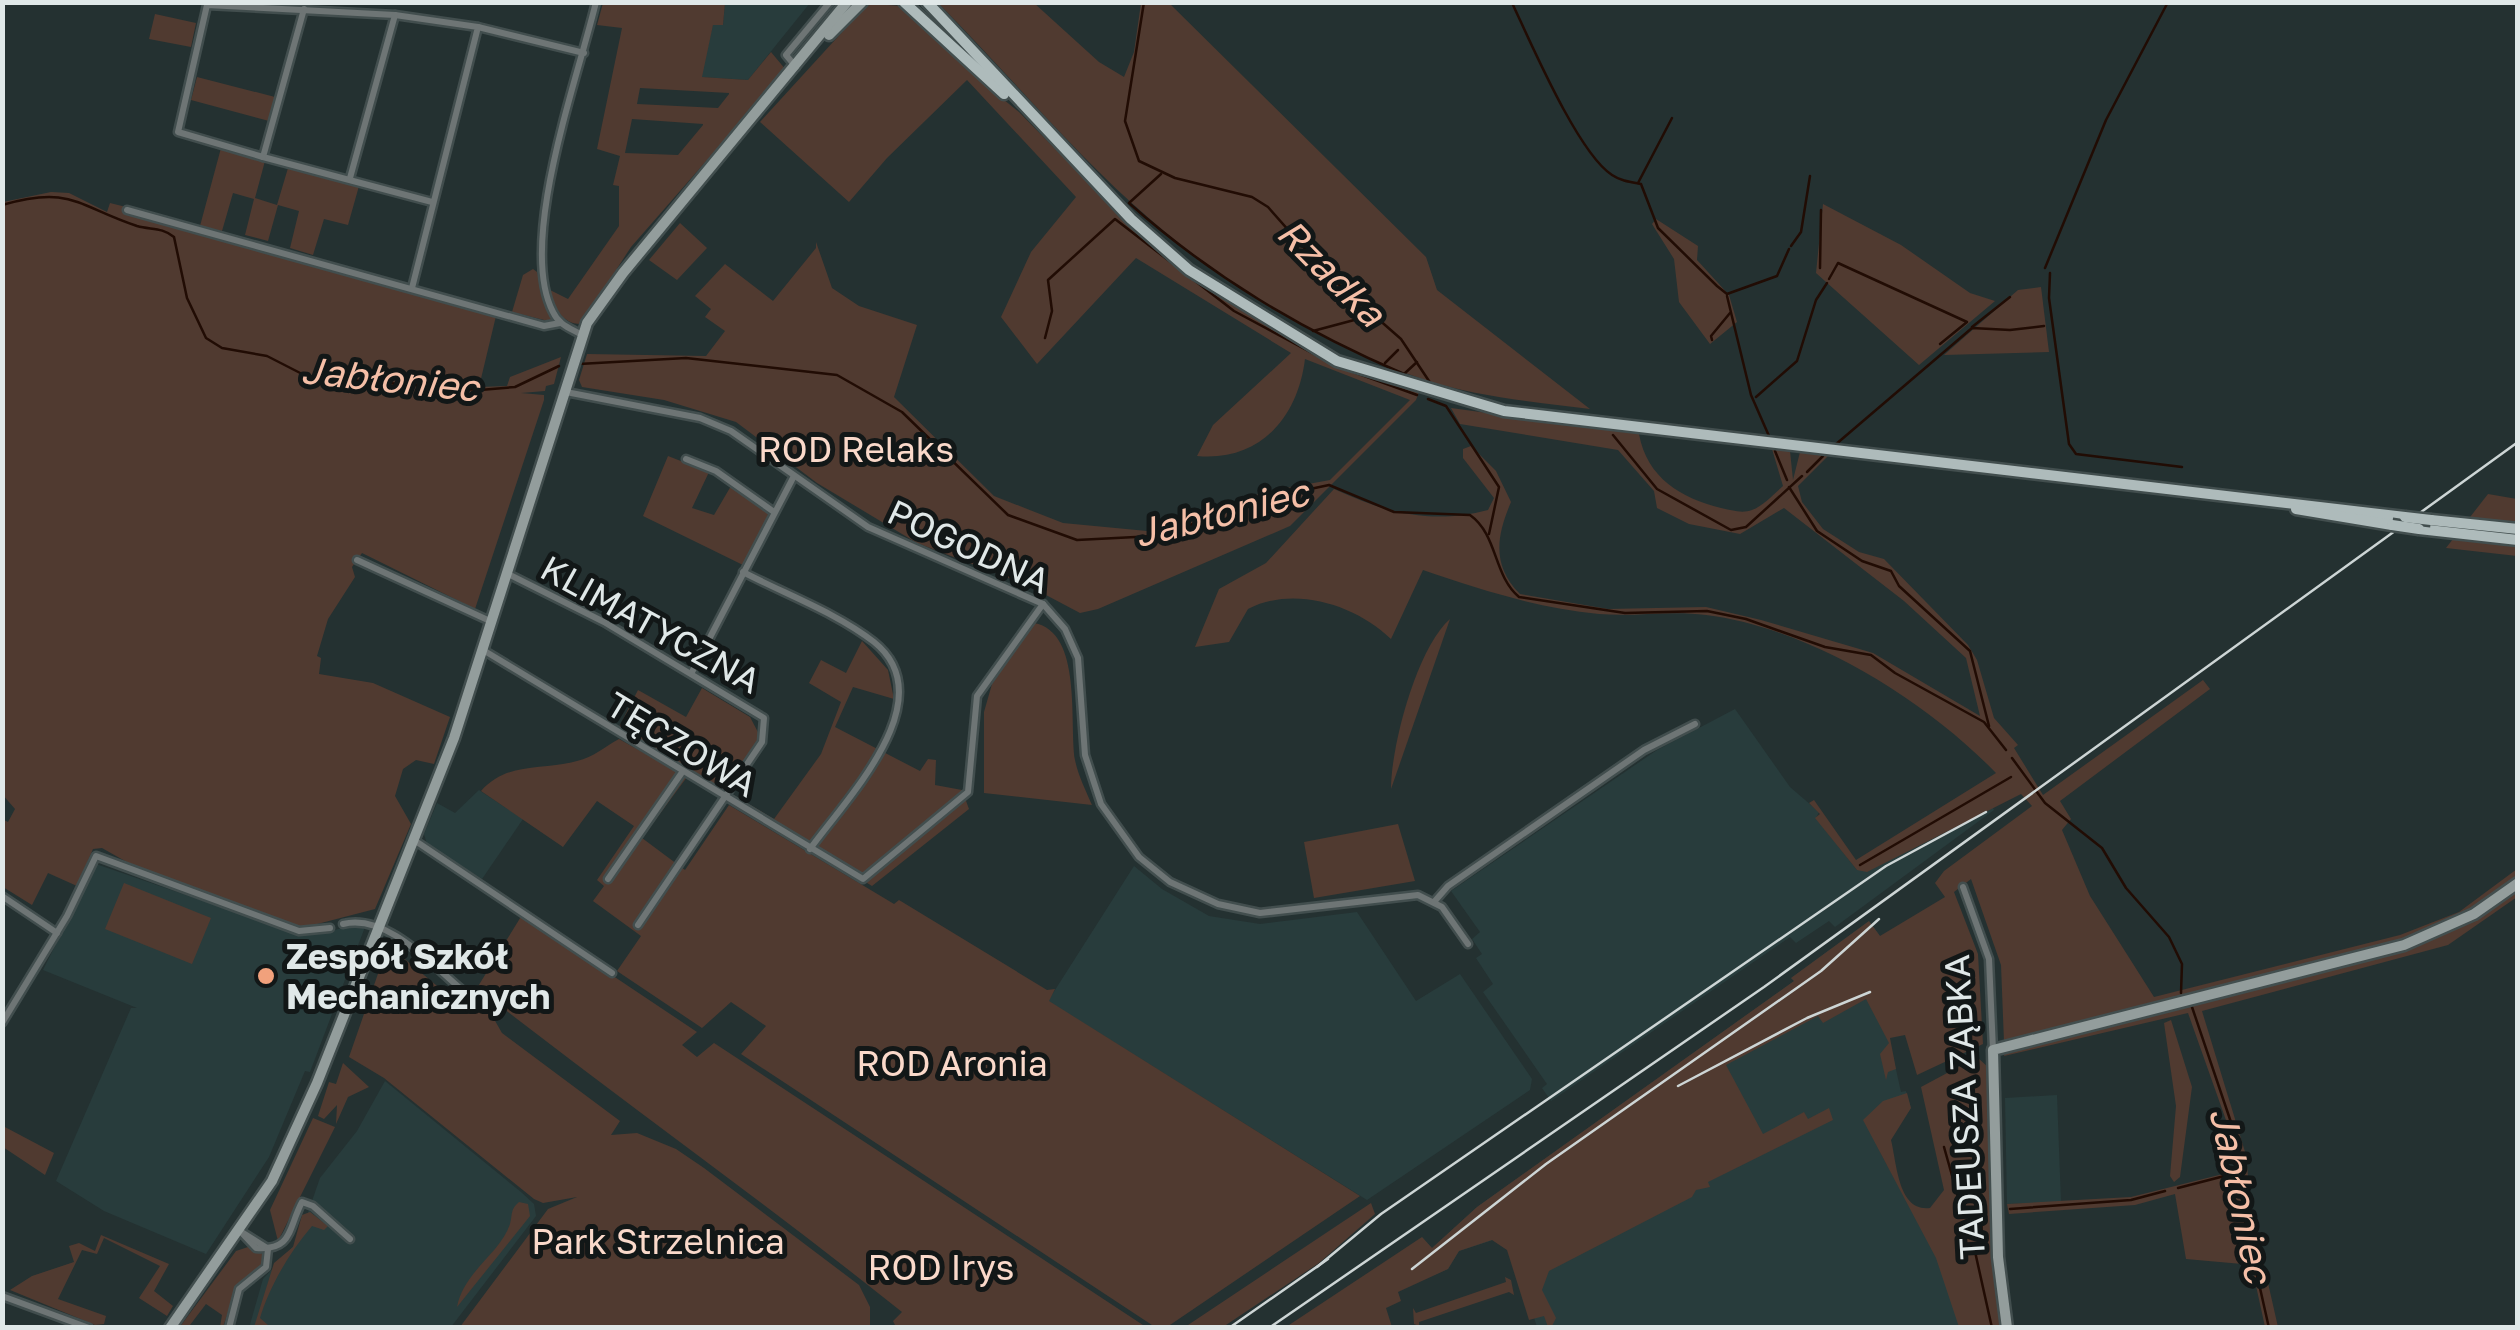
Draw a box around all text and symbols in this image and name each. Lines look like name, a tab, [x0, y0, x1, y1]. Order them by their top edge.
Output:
water label: Rzadka	[1269, 209, 1396, 336]
water label: Jabłoniec	[299, 346, 483, 410]
park label: ROD Relaks	[758, 428, 954, 470]
water label: Jabłoniec	[1129, 468, 1315, 555]
street label: POGODNA	[881, 490, 1057, 602]
street label: KLIMATYCZNA	[534, 546, 768, 702]
street label: TĘCZOWA	[599, 683, 765, 805]
place label: Zespół Szkół Mechanicznych	[286, 935, 550, 1017]
street label: TADEUSZA ZĄBKA	[1935, 954, 1993, 1260]
marker: Zespół Szkół Mechanicznych	[255, 965, 277, 987]
park label: ROD Aronia	[856, 1042, 1048, 1084]
water label: Jabłoniec	[2201, 1103, 2283, 1289]
park label: Park Strzelnica	[531, 1220, 785, 1262]
park label: ROD Irys	[868, 1246, 1014, 1288]

